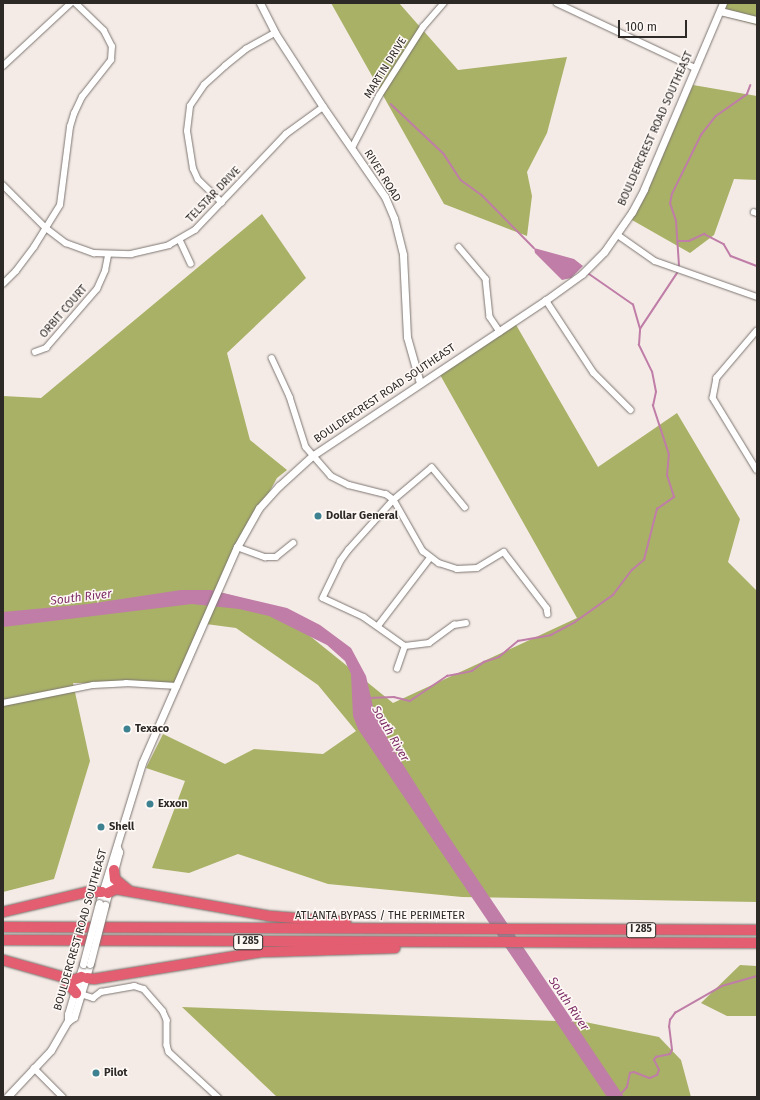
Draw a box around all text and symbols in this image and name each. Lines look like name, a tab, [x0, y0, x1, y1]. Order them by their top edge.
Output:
scale bar	[620, 12, 689, 38]
text: 100 m	[625, 20, 657, 34]
street label: MARTIN DRIVE	[362, 35, 410, 101]
street label: BOULDERCREST ROAD SOUTHEAST	[616, 50, 696, 208]
street label: RIVER ROAD	[361, 148, 403, 204]
street label: TELSTAR DRIVE	[184, 164, 244, 226]
street label: ORBIT COURT	[37, 283, 91, 341]
street label: BOULDERCREST ROAD SOUTHEAST	[312, 342, 458, 446]
place label: Dollar General	[326, 509, 398, 523]
marker: Dollar General	[313, 511, 323, 521]
water label: South River	[49, 587, 113, 609]
water label: South River	[368, 704, 412, 764]
place label: Texaco	[135, 722, 169, 736]
marker: Texaco	[122, 724, 132, 734]
place label: Exxon	[158, 797, 188, 811]
marker: Exxon	[145, 799, 155, 809]
place label: Shell	[109, 820, 134, 834]
marker: Shell	[96, 822, 106, 832]
street label: BOULDERCREST ROAD SOUTHEAST	[52, 848, 110, 1012]
street label: ATLANTA BYPASS / THE PERIMETER	[295, 909, 465, 923]
road number: I 285	[626, 922, 656, 938]
road number: I 285	[233, 934, 263, 950]
water label: South River	[545, 974, 591, 1034]
place label: Pilot	[104, 1066, 128, 1080]
marker: Pilot	[91, 1068, 101, 1078]

